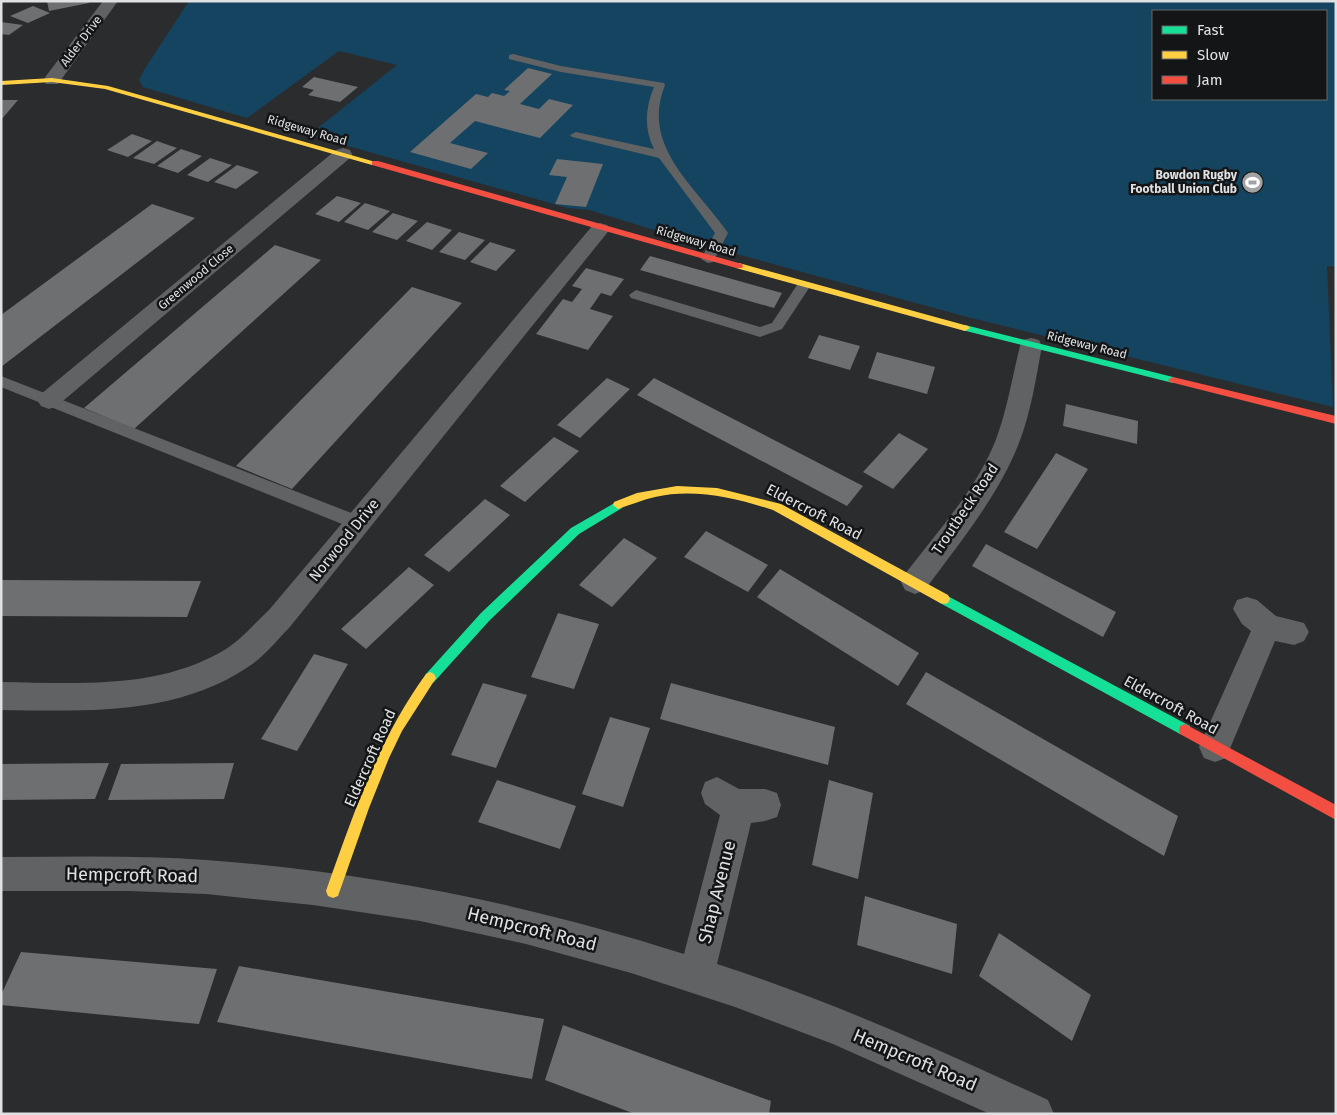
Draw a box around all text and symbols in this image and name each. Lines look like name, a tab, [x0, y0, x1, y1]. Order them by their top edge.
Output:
legend	[1152, 10, 1327, 100]
street label: Alder Drive	[57, 13, 105, 69]
text: Fast	[1197, 21, 1224, 39]
text: Slow	[1197, 46, 1229, 64]
text: Jam	[1197, 71, 1223, 89]
street label: Ridgeway Road	[266, 112, 348, 148]
place label: Bowdon Rugby Football Union Club	[1130, 168, 1238, 196]
sports icon: Bowdon Rugby Football Union Club	[1241, 170, 1265, 194]
street label: Ridgeway Road	[655, 223, 737, 259]
street label: Greenwood Close	[155, 241, 237, 313]
street label: Ridgeway Road	[1046, 328, 1128, 362]
street label: Troutbeck Road	[928, 460, 1002, 558]
street label: Eldercroft Road	[763, 480, 865, 544]
street label: Norwood Drive	[305, 495, 383, 585]
street label: Eldercroft Road	[1121, 672, 1221, 738]
street label: Eldercroft Road	[340, 706, 400, 810]
street label: Shap Avenue	[694, 838, 740, 946]
street label: Hempcroft Road	[66, 863, 198, 887]
street label: Hempcroft Road	[465, 902, 599, 956]
street label: Hempcroft Road	[850, 1024, 980, 1096]

